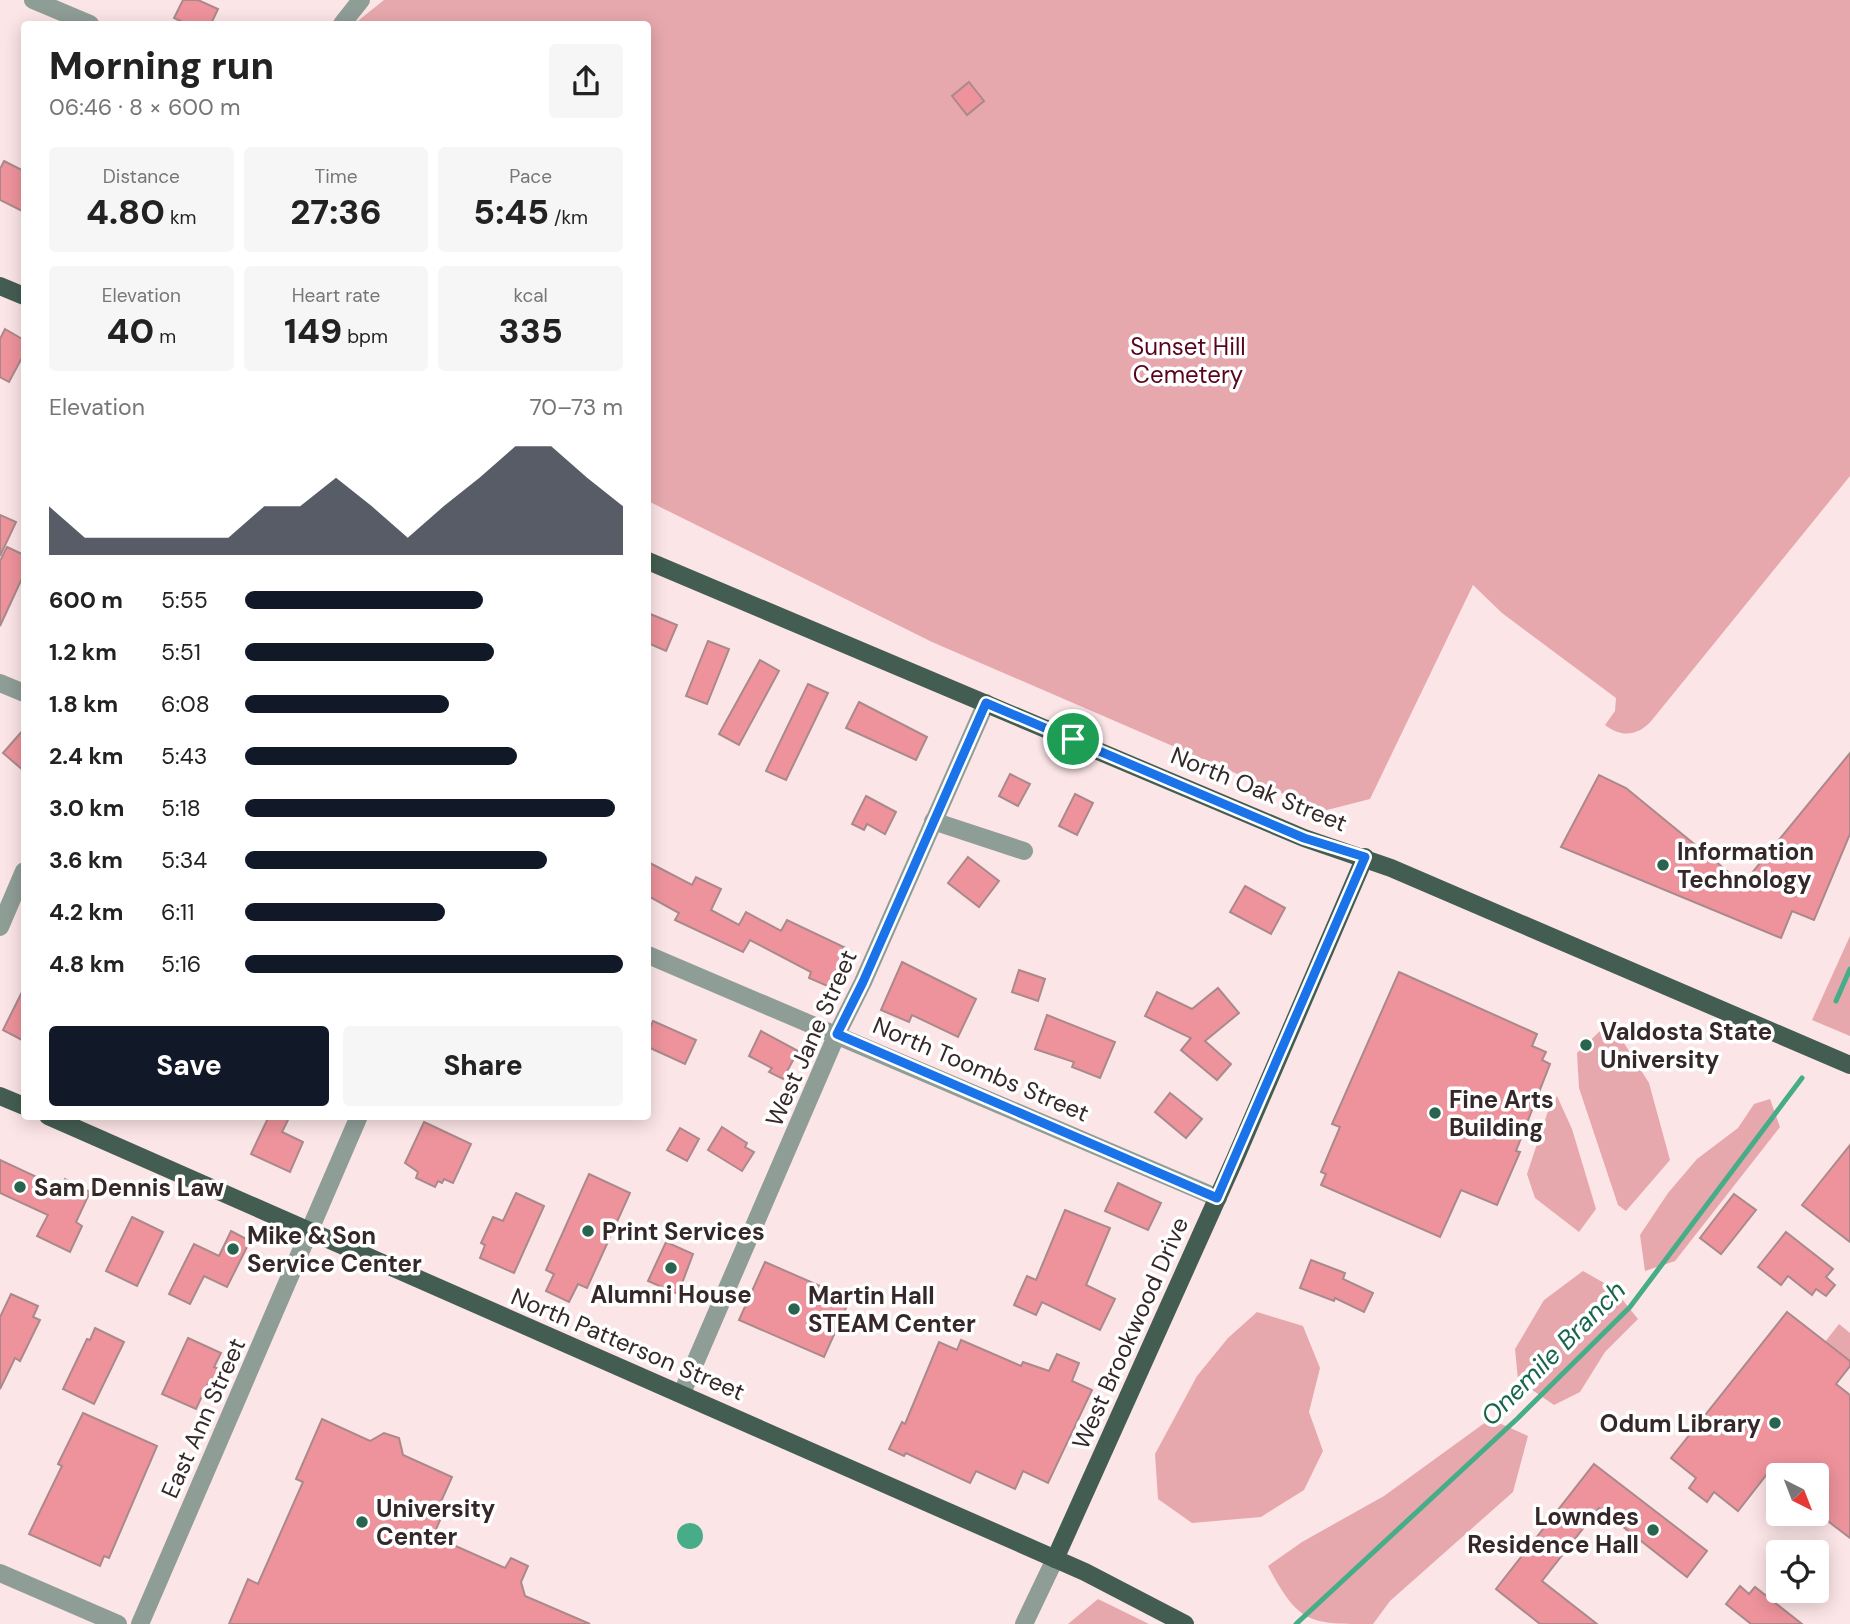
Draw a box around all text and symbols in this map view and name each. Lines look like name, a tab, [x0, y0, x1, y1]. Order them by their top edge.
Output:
text: Morning run	[49, 41, 274, 91]
button: share	[549, 44, 623, 118]
text: 06:46 · 8 × 600 m	[49, 92, 240, 122]
text: Distance	[103, 164, 180, 189]
text: Time	[315, 164, 357, 189]
text: Pace	[509, 164, 552, 189]
text: 4.80	[86, 189, 165, 235]
text: 27:36	[290, 189, 382, 235]
text: 5:45	[473, 189, 549, 235]
text: km	[165, 205, 197, 230]
text: /km	[549, 205, 588, 230]
text: Elevation	[102, 283, 181, 308]
text: Heart rate	[292, 283, 380, 308]
text: kcal	[513, 283, 548, 308]
text: 40	[107, 308, 154, 354]
text: 149	[284, 308, 342, 354]
text: 335	[499, 308, 563, 354]
text: m	[154, 324, 176, 349]
text: bpm	[342, 324, 388, 349]
park label: Sunset Hill Cemetery	[1130, 331, 1246, 390]
text: Elevation	[49, 392, 145, 422]
text: 70–73 m	[529, 392, 623, 422]
text: 600 m	[49, 585, 123, 615]
text: 5:55	[161, 585, 208, 615]
text: 1.2 km	[49, 637, 117, 667]
text: 5:51	[161, 637, 201, 667]
text: 1.8 km	[49, 689, 118, 719]
text: 6:08	[161, 689, 210, 719]
pin	[1043, 709, 1103, 769]
icon: arrive	[1054, 720, 1092, 758]
street label: North Oak Street	[1166, 740, 1352, 838]
text: 2.4 km	[49, 741, 123, 771]
text: 5:43	[161, 741, 207, 771]
text: 3.0 km	[49, 793, 124, 823]
text: 5:18	[161, 793, 201, 823]
place label: Information Technology	[1677, 836, 1814, 895]
text: 3.6 km	[49, 845, 123, 875]
text: 5:34	[161, 845, 207, 875]
marker: Information Technology	[1655, 857, 1671, 873]
text: 4.2 km	[49, 897, 123, 927]
text: 6:11	[161, 897, 194, 927]
street label: West Jane Street	[758, 945, 864, 1131]
text: 4.8 km	[49, 949, 125, 979]
text: 5:16	[161, 949, 201, 979]
street label: North Toombs Street	[868, 1009, 1094, 1129]
place label: Valdosta State University	[1600, 1016, 1772, 1075]
button: Save	[49, 1026, 329, 1106]
button: Share	[343, 1026, 623, 1106]
marker: Valdosta State University	[1578, 1037, 1594, 1053]
place label: Fine Arts Building	[1449, 1084, 1554, 1143]
marker: Fine Arts Building	[1427, 1105, 1443, 1121]
place label: Sam Dennis Law	[34, 1172, 224, 1203]
marker: Sam Dennis Law	[12, 1179, 28, 1195]
street label: West Brookwood Drive	[1065, 1212, 1195, 1454]
place label: Print Services	[602, 1216, 765, 1247]
place label: Mike & Son Service Center	[247, 1220, 422, 1279]
marker: Print Services	[580, 1223, 596, 1239]
marker: Mike & Son Service Center	[225, 1241, 241, 1257]
marker: Alumni House	[663, 1260, 679, 1276]
water label: Onemile Branch	[1473, 1273, 1633, 1433]
place label: Alumni House	[590, 1279, 752, 1310]
place label: Martin Hall STEAM Center	[808, 1280, 976, 1339]
street label: North Patterson Street	[506, 1281, 750, 1407]
marker: Martin Hall STEAM Center	[786, 1301, 802, 1317]
street label: East Ann Street	[154, 1333, 252, 1503]
place label: Odum Library	[1600, 1408, 1761, 1439]
marker: Odum Library	[1767, 1415, 1783, 1431]
north arrow	[1766, 1463, 1829, 1526]
map controls	[1766, 1463, 1829, 1603]
place label: University Center	[376, 1493, 496, 1552]
place label: Lowndes Residence Hall	[1467, 1501, 1639, 1560]
marker: University Center	[354, 1514, 370, 1530]
marker: Lowndes Residence Hall	[1645, 1522, 1661, 1538]
button: locate	[1766, 1540, 1829, 1603]

